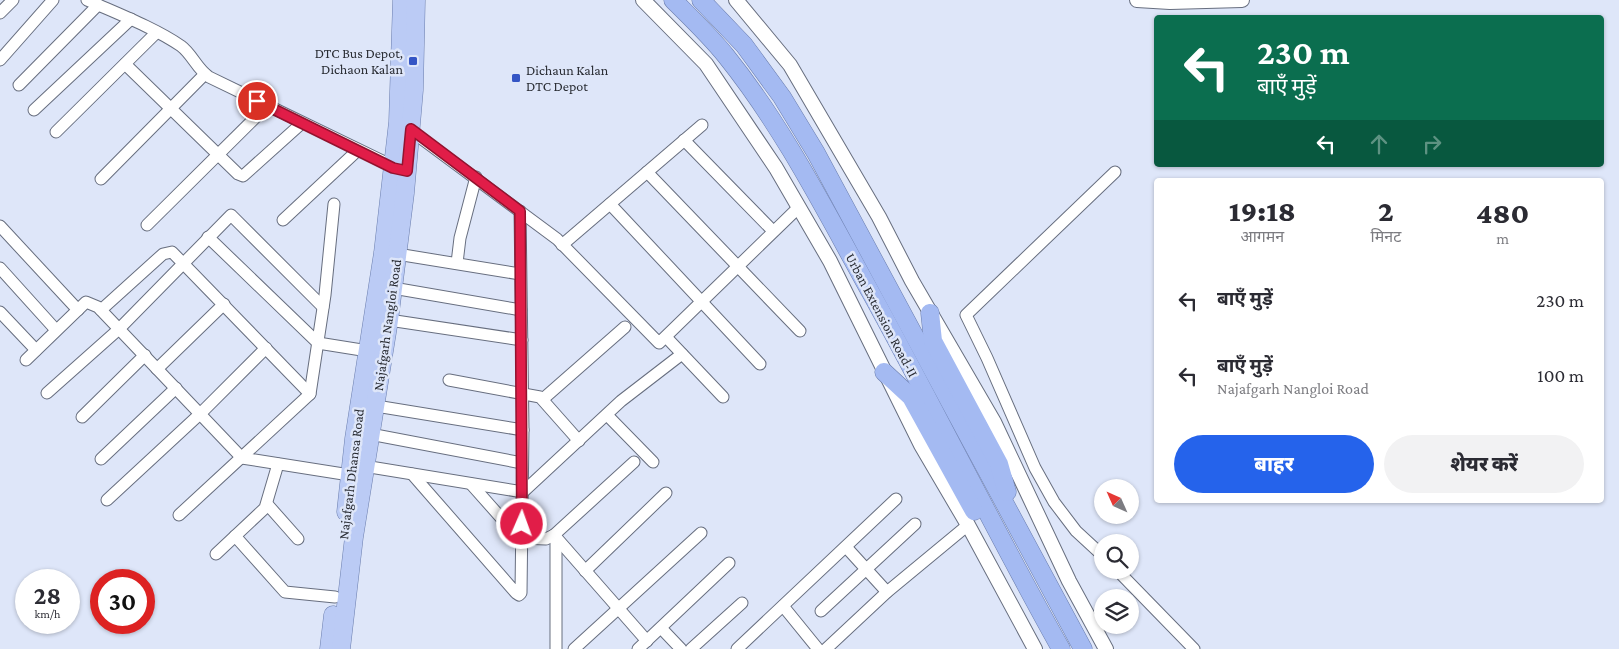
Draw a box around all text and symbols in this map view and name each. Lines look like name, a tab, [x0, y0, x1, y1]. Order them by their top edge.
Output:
text: 230 m	[1257, 33, 1350, 72]
icon: left	[1174, 35, 1239, 100]
place label: DTC Bus Depot, Dichaon Kalan	[315, 45, 403, 77]
marker: DTC Bus Depot, Dichaon Kalan	[407, 55, 419, 67]
place label: Dichaun Kalan DTC Depot	[526, 62, 609, 94]
marker: Dichaun Kalan DTC Depot	[510, 72, 522, 84]
text: बाएँ मुड़ें	[1257, 74, 1316, 99]
pin	[236, 80, 278, 122]
icon: arrive	[243, 87, 271, 115]
icon: left	[1312, 130, 1340, 158]
icon: ahead	[1365, 130, 1393, 158]
icon: right	[1418, 130, 1446, 158]
text: 19:18	[1229, 194, 1296, 227]
text: 2	[1378, 194, 1394, 227]
text: 480	[1476, 196, 1529, 229]
text: आगमन	[1240, 228, 1284, 245]
text: मिनट	[1371, 228, 1401, 245]
text: m	[1496, 230, 1509, 247]
street label: Urban Extension Road-II	[843, 250, 921, 380]
street label: Najafgarh Nangloi Road	[370, 257, 405, 392]
icon: left	[1174, 287, 1202, 315]
text: बाएँ मुड़ें	[1217, 288, 1273, 309]
text: 230 m	[1536, 290, 1584, 311]
text: बाएँ मुड़ें	[1217, 355, 1273, 376]
icon: left	[1174, 362, 1202, 390]
text: 100 m	[1537, 365, 1584, 386]
text: Najafgarh Nangloi Road	[1217, 380, 1369, 397]
street label: Najafgarh Dhansa Road	[335, 407, 368, 540]
button: बाहर	[1174, 435, 1374, 493]
button: शेयर करें	[1384, 435, 1584, 493]
north arrow	[1094, 479, 1139, 524]
map controls	[1094, 479, 1139, 634]
position arrow	[495, 497, 547, 549]
button: search	[1094, 534, 1139, 579]
speed limit sign: 30	[90, 569, 155, 634]
text: 28	[34, 582, 61, 609]
button: layers	[1094, 589, 1139, 634]
text: km/h	[35, 607, 60, 621]

